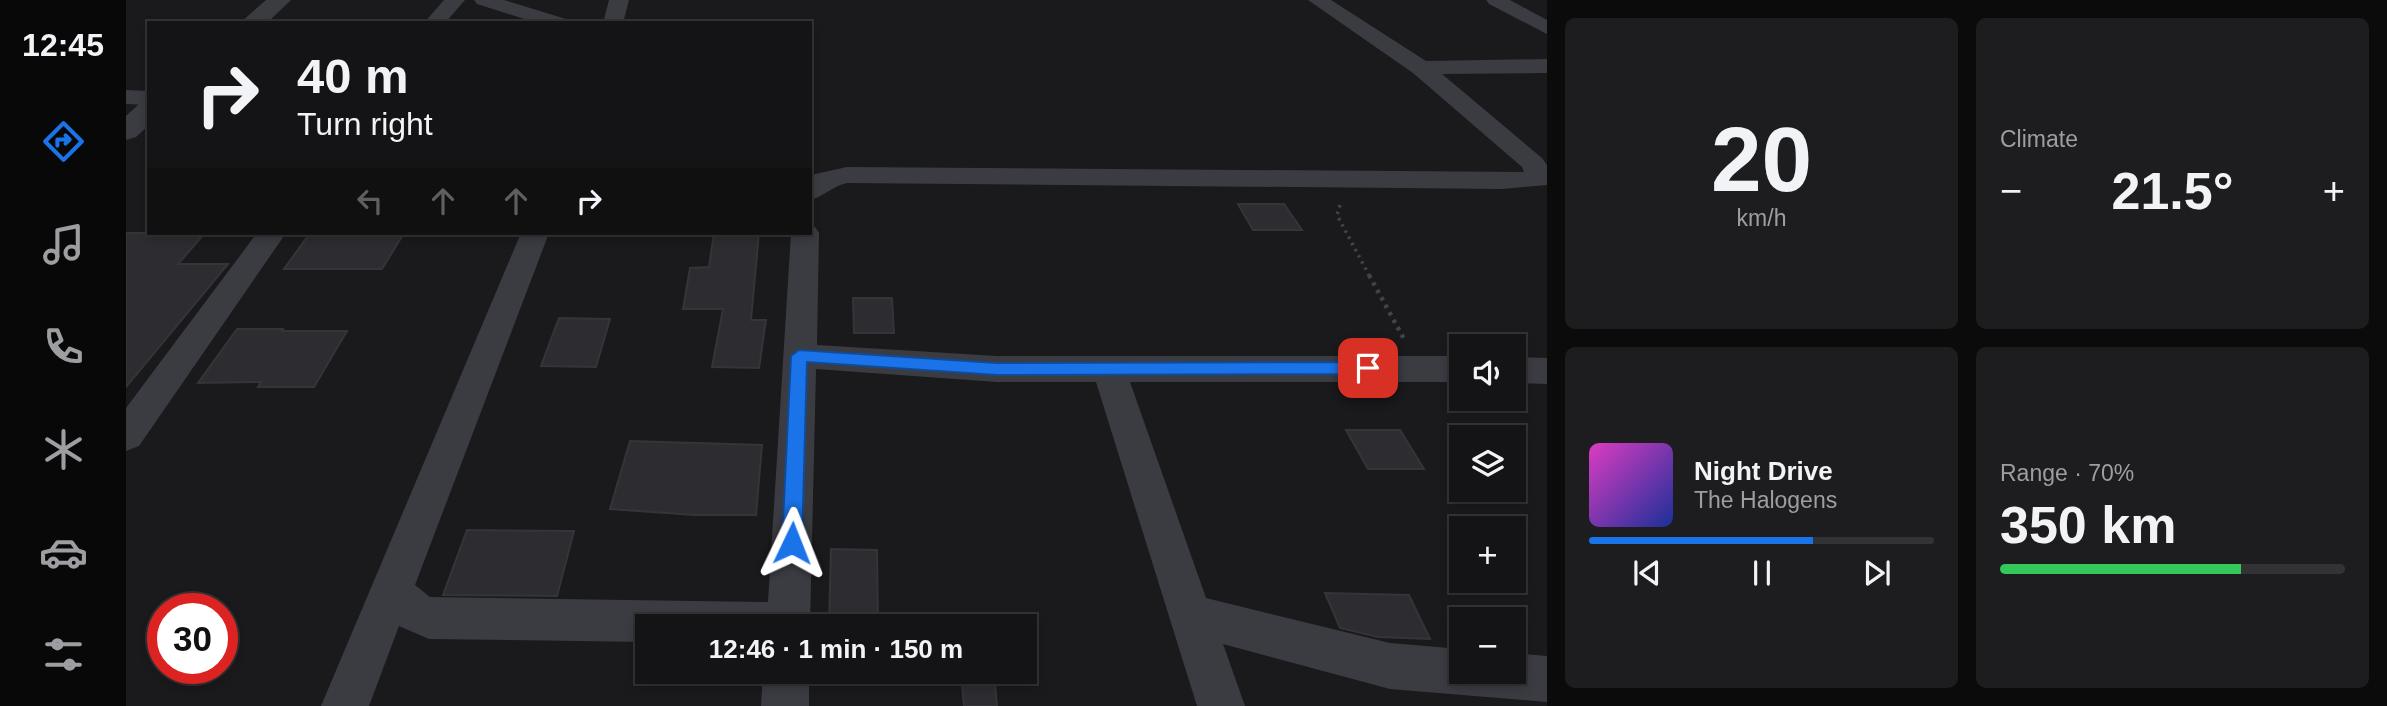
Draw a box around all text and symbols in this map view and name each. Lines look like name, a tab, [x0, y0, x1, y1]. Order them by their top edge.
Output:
text: 12:45	[22, 27, 104, 63]
icon: right	[182, 49, 273, 140]
text: 40 m	[297, 49, 409, 103]
text: Turn right	[297, 106, 433, 142]
text: 20	[1711, 109, 1812, 210]
icon: directions	[39, 117, 88, 166]
text: Climate	[2000, 126, 2078, 152]
text: 21.5°	[2111, 162, 2234, 220]
text: −	[2000, 170, 2022, 212]
text: +	[2323, 170, 2345, 212]
icon: left	[351, 182, 389, 220]
icon: ahead	[424, 182, 462, 220]
icon: ahead	[497, 182, 535, 220]
icon: right	[570, 182, 608, 220]
text: km/h	[1737, 205, 1786, 231]
icon: music	[39, 220, 88, 269]
icon: phone	[39, 322, 88, 371]
map controls	[1449, 334, 1526, 684]
button: sound	[1449, 334, 1526, 411]
pin	[1338, 338, 1398, 398]
icon: arrive	[1349, 349, 1387, 387]
icon: climate	[39, 425, 88, 474]
button: layers	[1449, 425, 1526, 502]
text: Night Drive	[1694, 456, 1833, 486]
text: Range · 70%	[2000, 460, 2134, 486]
text: The Halogens	[1694, 487, 1837, 513]
text: 350 km	[2000, 496, 2176, 554]
position arrow	[755, 506, 829, 580]
button: +	[1449, 516, 1526, 593]
icon: car	[39, 528, 88, 577]
icon: previous	[1628, 554, 1666, 592]
icon: pause	[1743, 554, 1781, 592]
icon: next	[1858, 554, 1896, 592]
speed limit sign: 30	[147, 593, 238, 684]
button: −	[1449, 607, 1526, 684]
icon: filters	[39, 630, 88, 679]
text: 12:46 · 1 min · 150 m	[709, 634, 963, 664]

